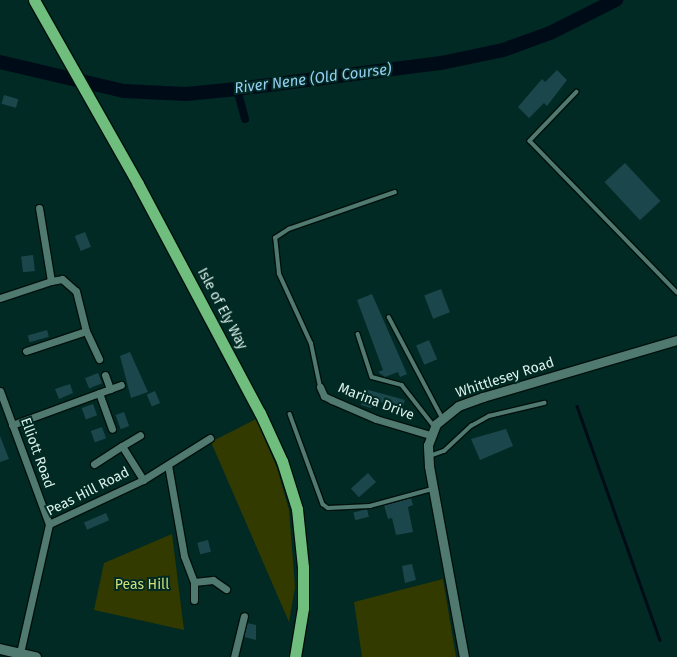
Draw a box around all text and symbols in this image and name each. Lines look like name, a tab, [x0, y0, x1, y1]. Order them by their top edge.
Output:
water label: River Nene (Old Course)	[233, 60, 393, 98]
street label: Isle of Ely Way	[193, 265, 251, 353]
street label: Whittlesey Road	[454, 354, 556, 402]
street label: Marina Drive	[336, 380, 416, 424]
street label: Elliott Road	[16, 415, 58, 491]
street label: Peas Hill Road	[44, 464, 132, 520]
park label: Peas Hill	[115, 577, 169, 593]

